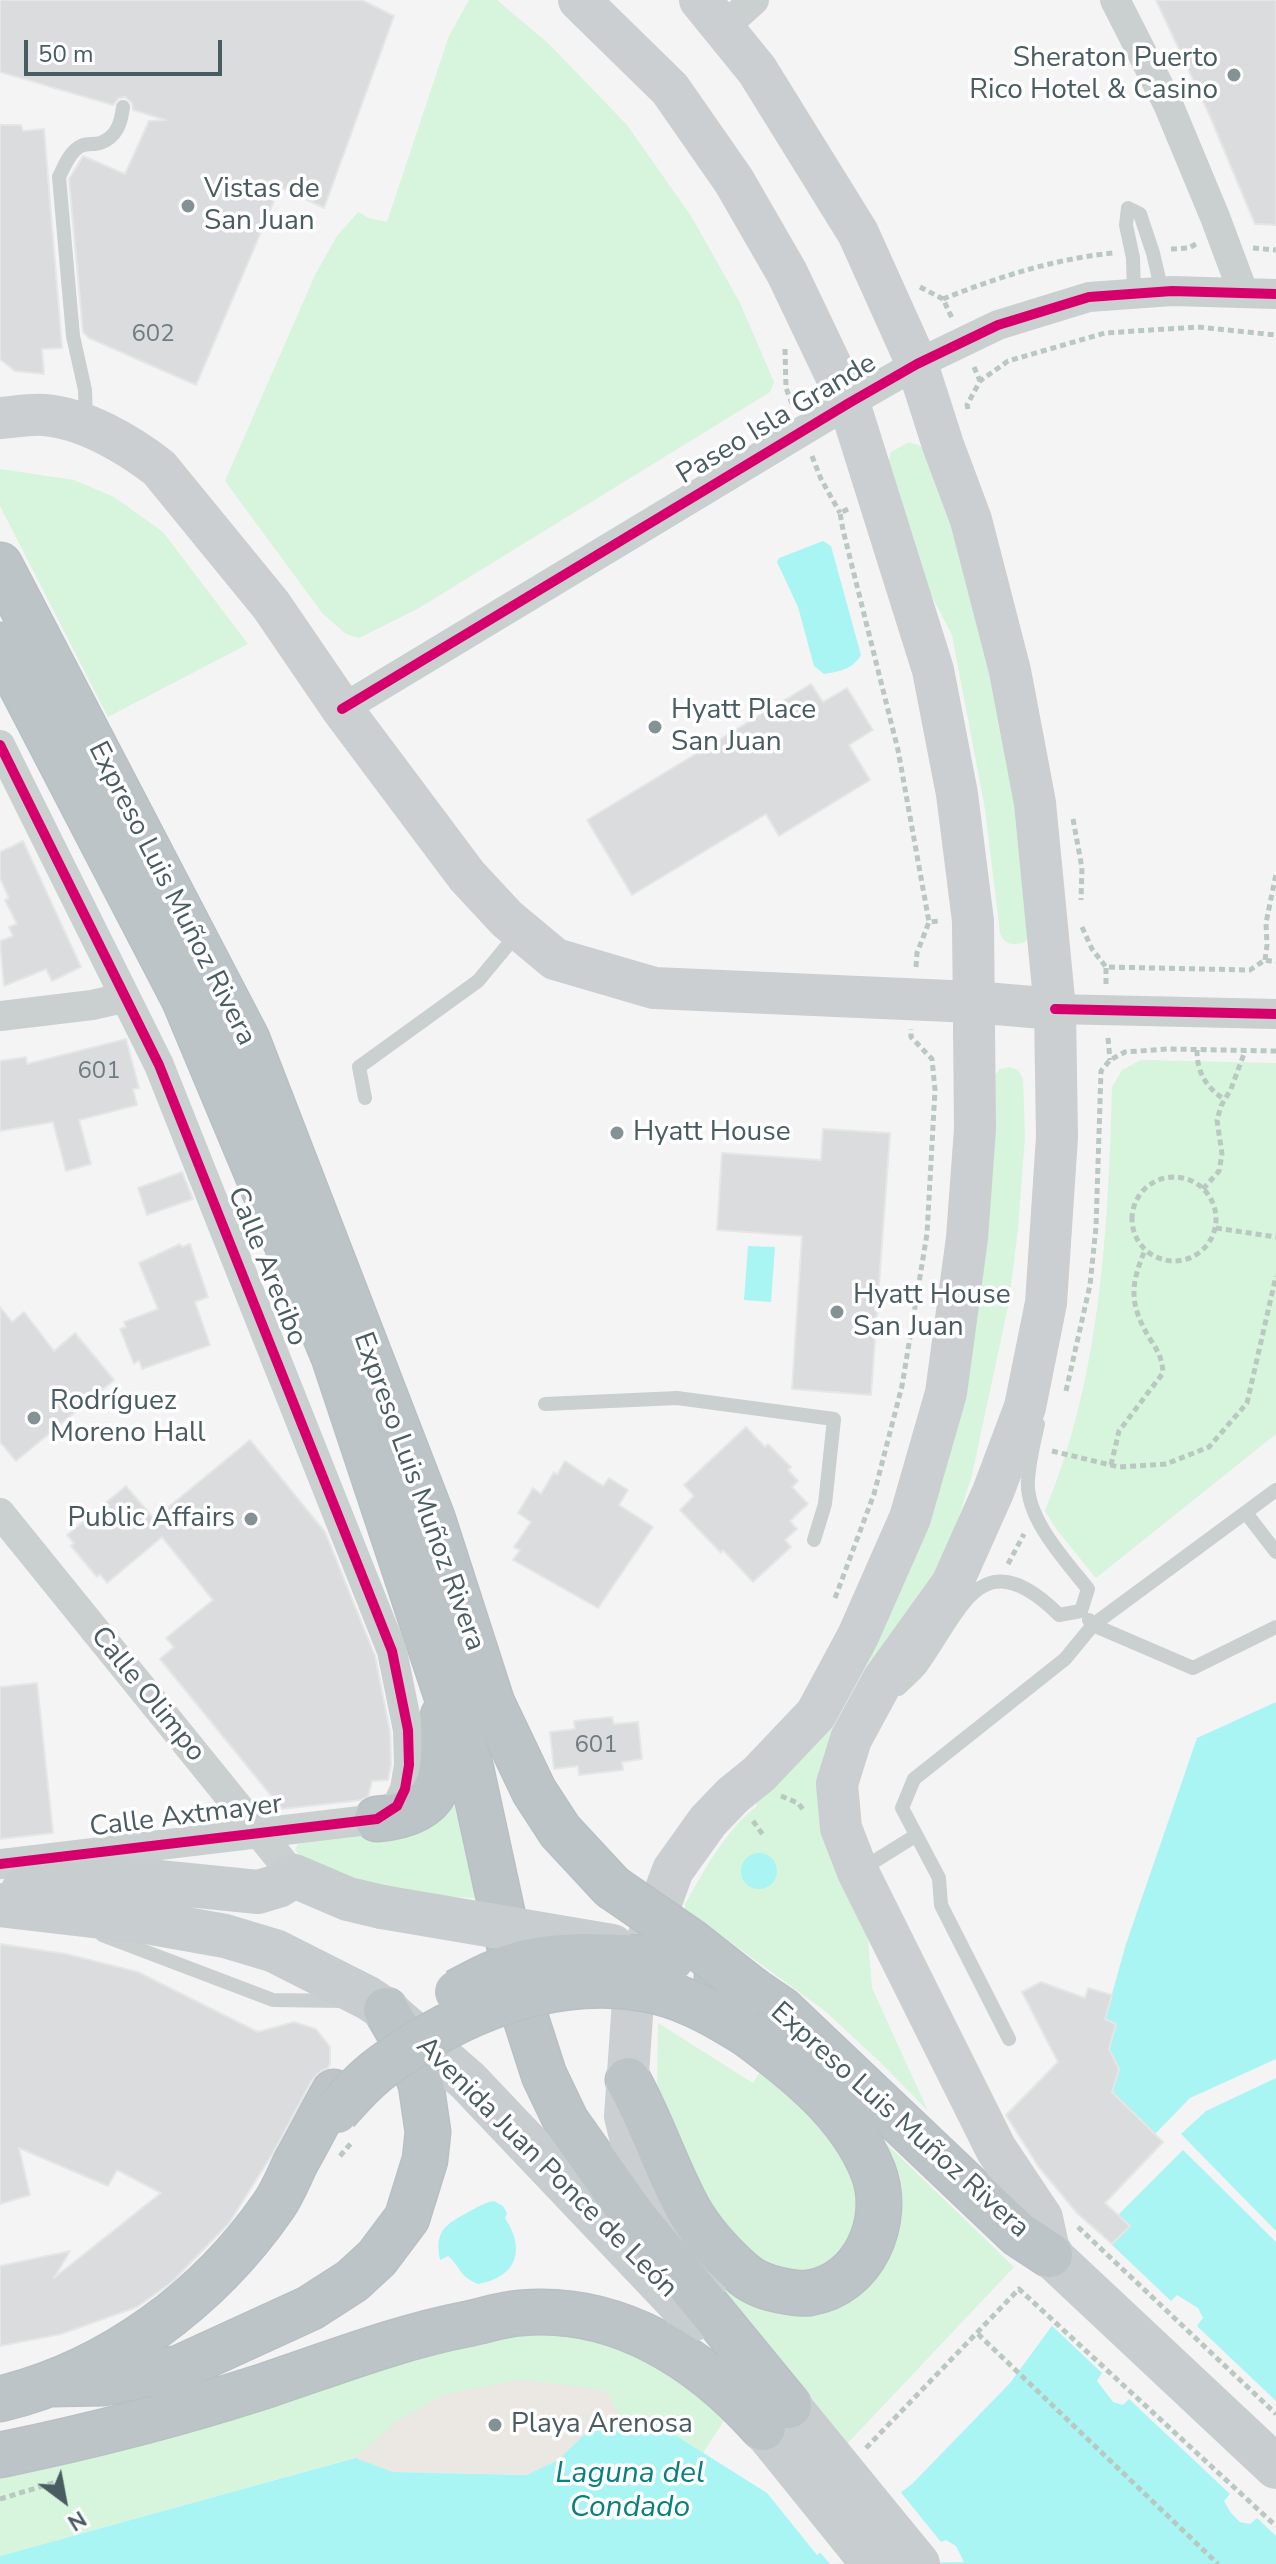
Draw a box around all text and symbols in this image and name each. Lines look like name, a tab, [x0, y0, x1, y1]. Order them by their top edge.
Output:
scale bar	[28, 24, 226, 74]
text: 50 m	[38, 38, 94, 70]
place label: Sheraton Puerto Rico Hotel & Casino	[969, 42, 1218, 108]
marker: Sheraton Puerto Rico Hotel & Casino	[1225, 66, 1243, 84]
place label: Vistas de San Juan	[204, 173, 320, 239]
marker: Vistas de San Juan	[179, 197, 197, 215]
house number: 602	[131, 321, 175, 349]
street label: Paseo Isla Grande	[671, 347, 883, 493]
place label: Hyatt Place San Juan	[671, 694, 816, 760]
marker: Hyatt Place San Juan	[646, 718, 664, 736]
street label: Expreso Luis Muñoz Rivera	[80, 737, 262, 1051]
house number: 601	[77, 1058, 121, 1086]
place label: Hyatt House	[633, 1116, 791, 1150]
marker: Hyatt House	[608, 1124, 626, 1142]
street label: Calle Arecibo	[219, 1183, 313, 1351]
place label: Hyatt House San Juan	[853, 1279, 1011, 1345]
marker: Hyatt House San Juan	[828, 1303, 846, 1321]
street label: Expreso Luis Muñoz Rivera	[345, 1328, 491, 1656]
place label: Rodríguez Moreno Hall	[50, 1385, 206, 1451]
marker: Rodríguez Moreno Hall	[25, 1409, 43, 1427]
place label: Public Affairs	[68, 1502, 235, 1536]
marker: Public Affairs	[242, 1510, 260, 1528]
street label: Calle Olimpo	[82, 1621, 212, 1769]
house number: 601	[574, 1732, 618, 1760]
street label: Calle Axtmayer	[88, 1789, 284, 1845]
street label: Expreso Luis Muñoz Rivera	[763, 1996, 1035, 2246]
street label: Avenida Juan Ponce de León	[408, 2030, 684, 2306]
place label: Playa Arenosa	[511, 2408, 693, 2442]
marker: Playa Arenosa	[486, 2416, 504, 2434]
water label: Laguna del Condado	[555, 2457, 705, 2528]
north arrow	[24, 2460, 104, 2540]
text: N	[62, 2503, 92, 2537]

